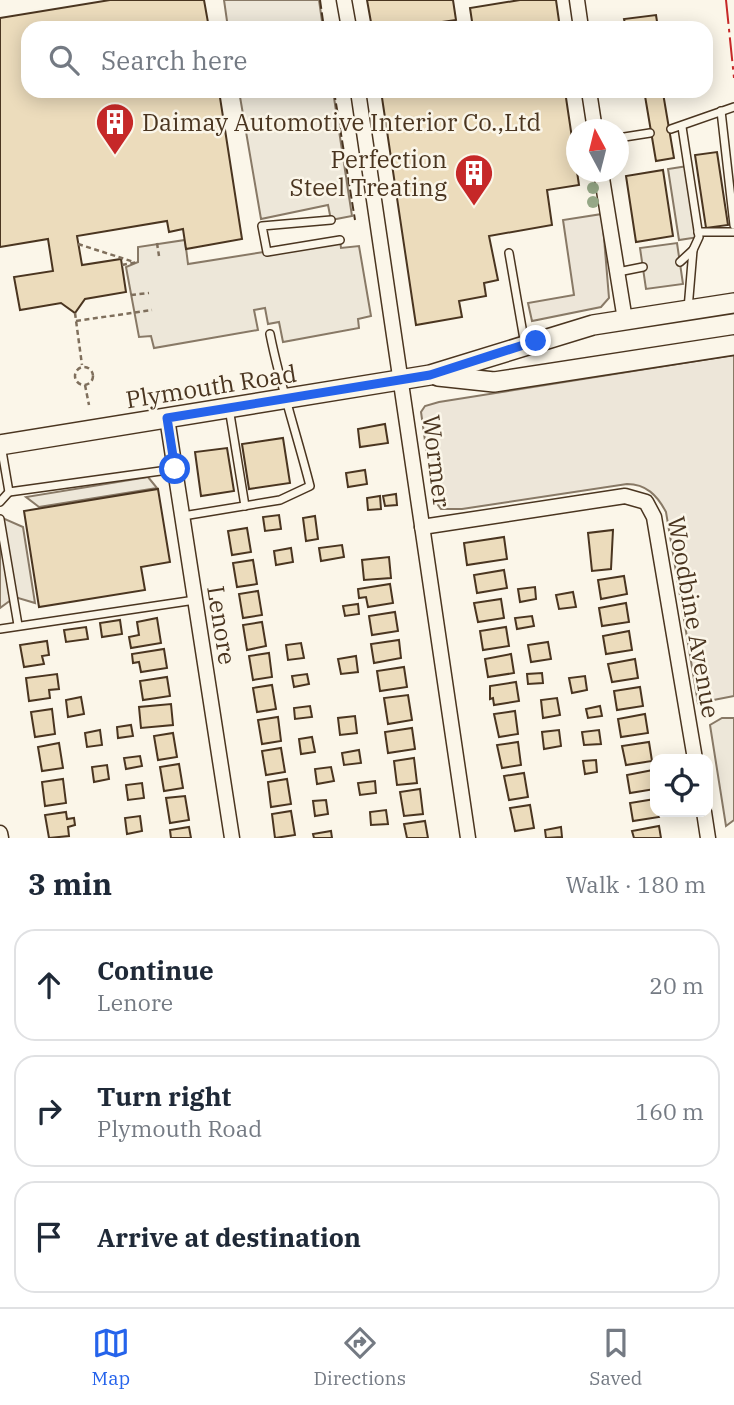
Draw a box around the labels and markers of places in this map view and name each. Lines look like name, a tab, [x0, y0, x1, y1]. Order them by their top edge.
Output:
building icon: Daimay Automotive Interior Co.,Ltd	[94, 101, 136, 156]
place label: Daimay Automotive Interior Co.,Ltd	[142, 106, 541, 138]
place label: Perfection Steel Treating	[290, 143, 447, 203]
building icon: Perfection Steel Treating	[453, 152, 495, 207]

